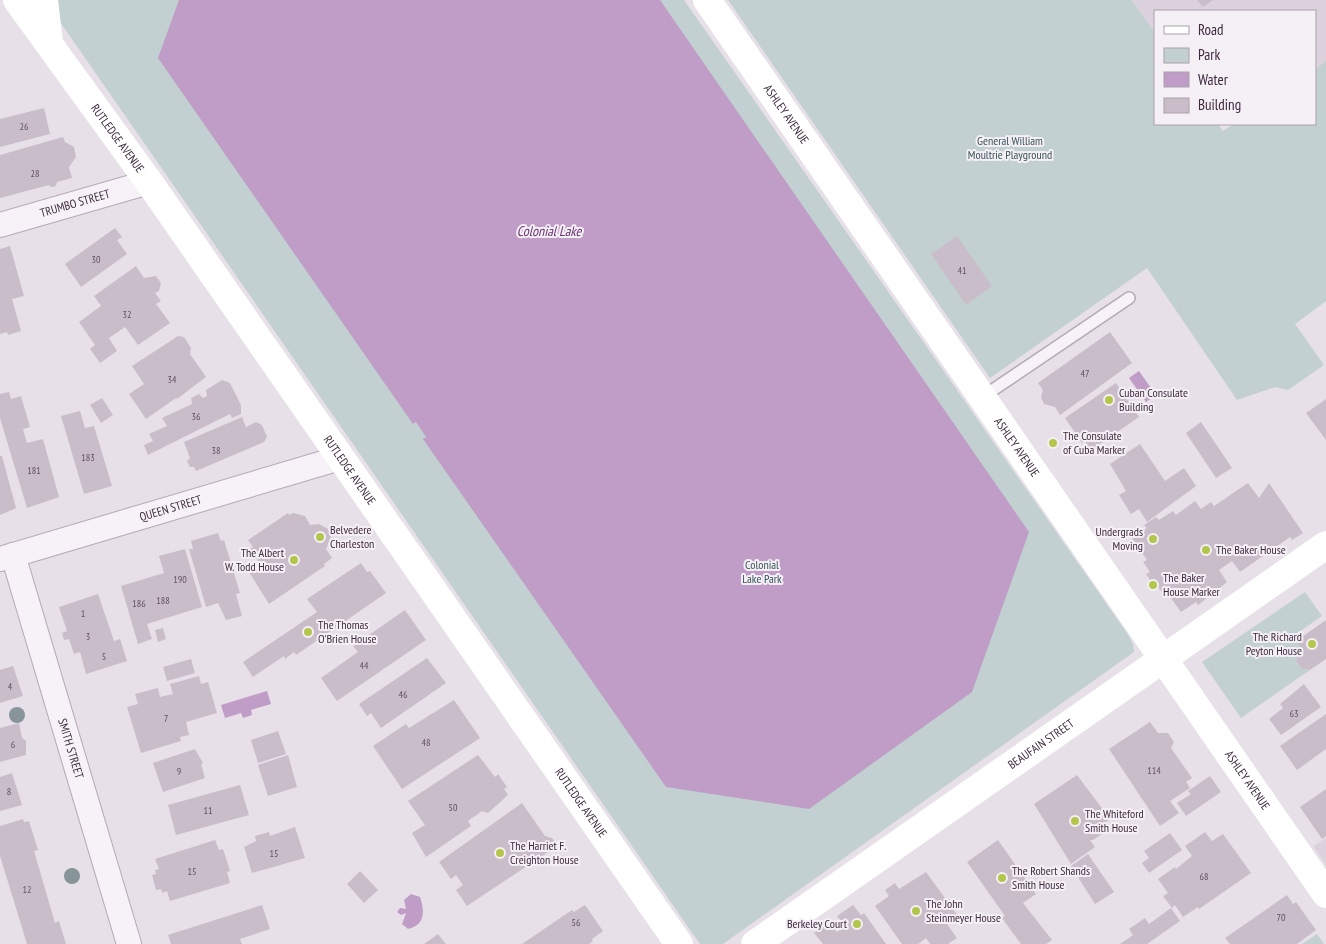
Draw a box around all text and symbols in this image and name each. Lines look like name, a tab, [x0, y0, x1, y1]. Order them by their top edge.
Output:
legend	[1154, 10, 1316, 125]
text: Road	[1198, 20, 1224, 39]
text: Park	[1198, 45, 1220, 64]
text: Water	[1198, 70, 1229, 89]
street label: ASHLEY AVENUE	[761, 81, 812, 147]
text: Building	[1198, 95, 1241, 114]
street label: RUTLEDGE AVENUE	[88, 101, 148, 175]
house number: 26	[20, 120, 29, 133]
park label: General William Moultrie Playground	[968, 133, 1052, 162]
house number: 28	[31, 167, 40, 180]
street label: TRUMBO STREET	[38, 186, 112, 220]
water label: Colonial Lake	[517, 222, 583, 240]
house number: 30	[92, 253, 101, 266]
house number: 41	[958, 264, 967, 277]
house number: 32	[123, 308, 132, 321]
house number: 47	[1081, 367, 1090, 380]
house number: 34	[168, 373, 177, 386]
place label: Cuban Consulate Building	[1119, 385, 1188, 414]
marker: Cuban Consulate Building	[1103, 394, 1115, 406]
house number: 36	[192, 410, 201, 423]
street label: ASHLEY AVENUE	[991, 414, 1043, 479]
place label: The Consulate of Cuba Marker	[1063, 428, 1126, 457]
street label: RUTLEDGE AVENUE	[321, 432, 379, 508]
marker: The Consulate of Cuba Marker	[1047, 437, 1059, 449]
house number: 38	[212, 444, 221, 457]
house number: 183	[81, 451, 95, 464]
house number: 181	[27, 464, 41, 477]
street label: QUEEN STREET	[138, 491, 204, 524]
place label: Belvedere Charleston	[330, 522, 374, 551]
place label: Undergrads Moving	[1096, 524, 1143, 553]
marker: Belvedere Charleston	[314, 531, 326, 543]
marker: Undergrads Moving	[1147, 533, 1159, 545]
place label: The Baker House	[1216, 542, 1286, 557]
marker: The Baker House	[1200, 544, 1212, 556]
place label: The Albert W. Todd House	[225, 545, 285, 574]
marker: The Albert W. Todd House	[288, 554, 300, 566]
park label: Colonial Lake Park	[742, 557, 782, 586]
place label: The Baker House Marker	[1163, 570, 1221, 599]
house number: 190	[173, 573, 187, 586]
marker: The Baker House Marker	[1147, 579, 1159, 591]
house number: 188	[156, 594, 170, 607]
house number: 186	[132, 597, 146, 610]
house number: 1	[81, 607, 85, 620]
place label: The Thomas O'Brien House	[318, 617, 377, 646]
marker: The Thomas O'Brien House	[302, 626, 314, 638]
place label: The Richard Peyton House	[1246, 629, 1302, 658]
house number: 3	[86, 630, 90, 643]
marker: The Richard Peyton House	[1306, 638, 1318, 650]
house number: 5	[102, 650, 106, 663]
house number: 44	[360, 659, 369, 672]
house number: 4	[8, 680, 13, 693]
house number: 46	[399, 688, 408, 701]
house number: 63	[1290, 707, 1299, 720]
house number: 7	[164, 712, 168, 725]
street label: BEAUFAIN STREET	[1005, 715, 1077, 772]
street label: SMITH STREET	[55, 717, 87, 781]
house number: 48	[422, 736, 431, 749]
house number: 6	[11, 738, 16, 751]
street label: ASHLEY AVENUE	[1222, 747, 1273, 812]
house number: 114	[1147, 764, 1161, 777]
house number: 9	[177, 765, 181, 778]
street label: RUTLEDGE AVENUE	[552, 765, 610, 840]
house number: 8	[7, 785, 11, 798]
house number: 50	[449, 801, 458, 814]
house number: 11	[204, 804, 213, 817]
place label: The Whiteford Smith House	[1085, 806, 1144, 835]
marker: The Whiteford Smith House	[1069, 815, 1081, 827]
place label: The Harriet F. Creighton House	[510, 838, 579, 867]
house number: 15	[270, 847, 279, 860]
marker: The Harriet F. Creighton House	[494, 847, 506, 859]
place label: The Robert Shands Smith House	[1012, 863, 1090, 892]
house number: 15	[188, 865, 197, 878]
house number: 68	[1200, 870, 1209, 883]
marker: The Robert Shands Smith House	[996, 872, 1008, 884]
house number: 12	[23, 883, 32, 896]
place label: The John Steinmeyer House	[926, 896, 1001, 925]
marker: The John Steinmeyer House	[910, 905, 922, 917]
house number: 70	[1277, 911, 1286, 924]
house number: 56	[572, 916, 581, 929]
place label: Berkeley Court	[787, 916, 848, 931]
marker: Berkeley Court	[851, 918, 863, 930]

